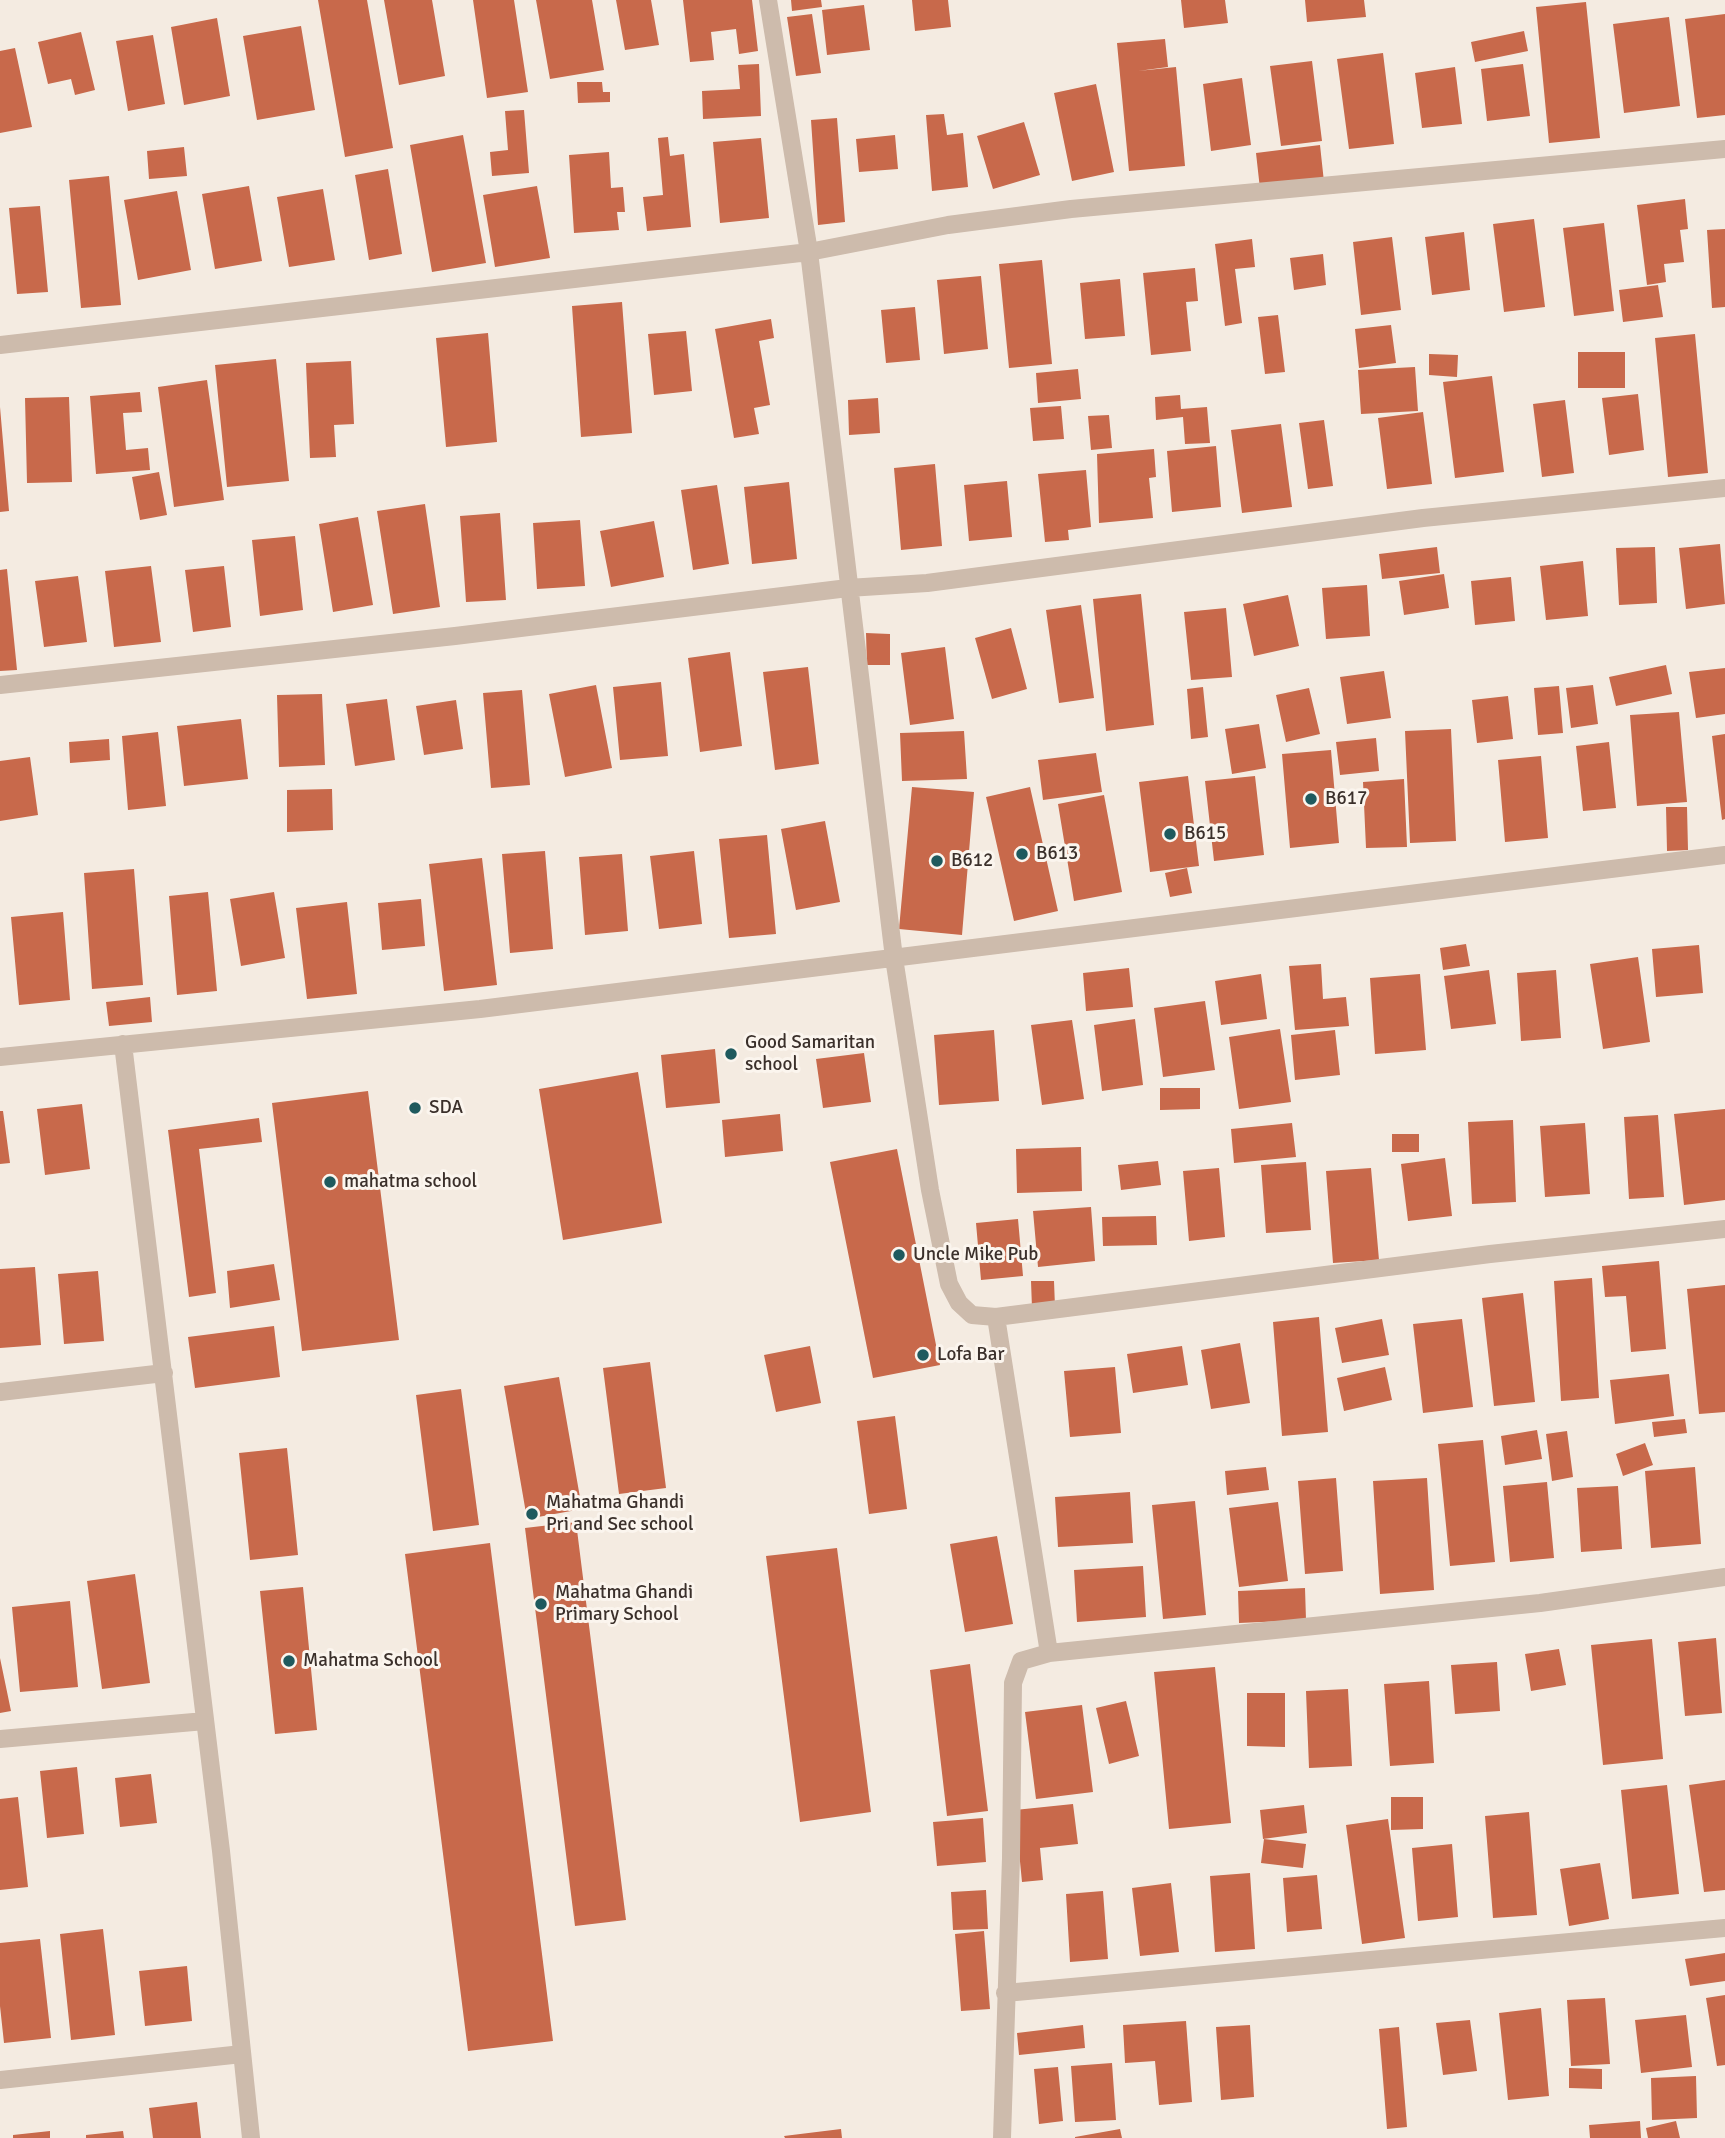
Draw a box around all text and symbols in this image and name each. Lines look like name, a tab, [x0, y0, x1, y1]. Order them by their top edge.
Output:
place label: B617	[1325, 788, 1367, 810]
marker: B617	[1303, 791, 1319, 807]
place label: B615	[1184, 823, 1226, 845]
marker: B615	[1162, 826, 1178, 842]
place label: B613	[1036, 843, 1078, 865]
marker: B613	[1014, 846, 1030, 862]
place label: B612	[951, 850, 993, 872]
marker: B612	[929, 853, 945, 869]
place label: Good Samaritan school	[745, 1032, 875, 1076]
marker: Good Samaritan school	[723, 1046, 739, 1062]
place label: SDA	[429, 1097, 463, 1119]
marker: SDA	[407, 1100, 423, 1116]
place label: mahatma school	[344, 1171, 477, 1193]
marker: mahatma school	[322, 1174, 338, 1190]
place label: Uncle Mike Pub	[913, 1244, 1038, 1266]
marker: Uncle Mike Pub	[891, 1247, 907, 1263]
place label: Lofa Bar	[937, 1344, 1004, 1366]
marker: Lofa Bar	[915, 1347, 931, 1363]
place label: Mahatma Ghandi Pri and Sec school	[546, 1492, 694, 1536]
marker: Mahatma Ghandi Pri and Sec school	[524, 1506, 540, 1522]
place label: Mahatma Ghandi Primary School	[555, 1582, 693, 1626]
marker: Mahatma Ghandi Primary School	[533, 1596, 549, 1612]
place label: Mahatma School	[303, 1650, 439, 1672]
marker: Mahatma School	[281, 1653, 297, 1669]

